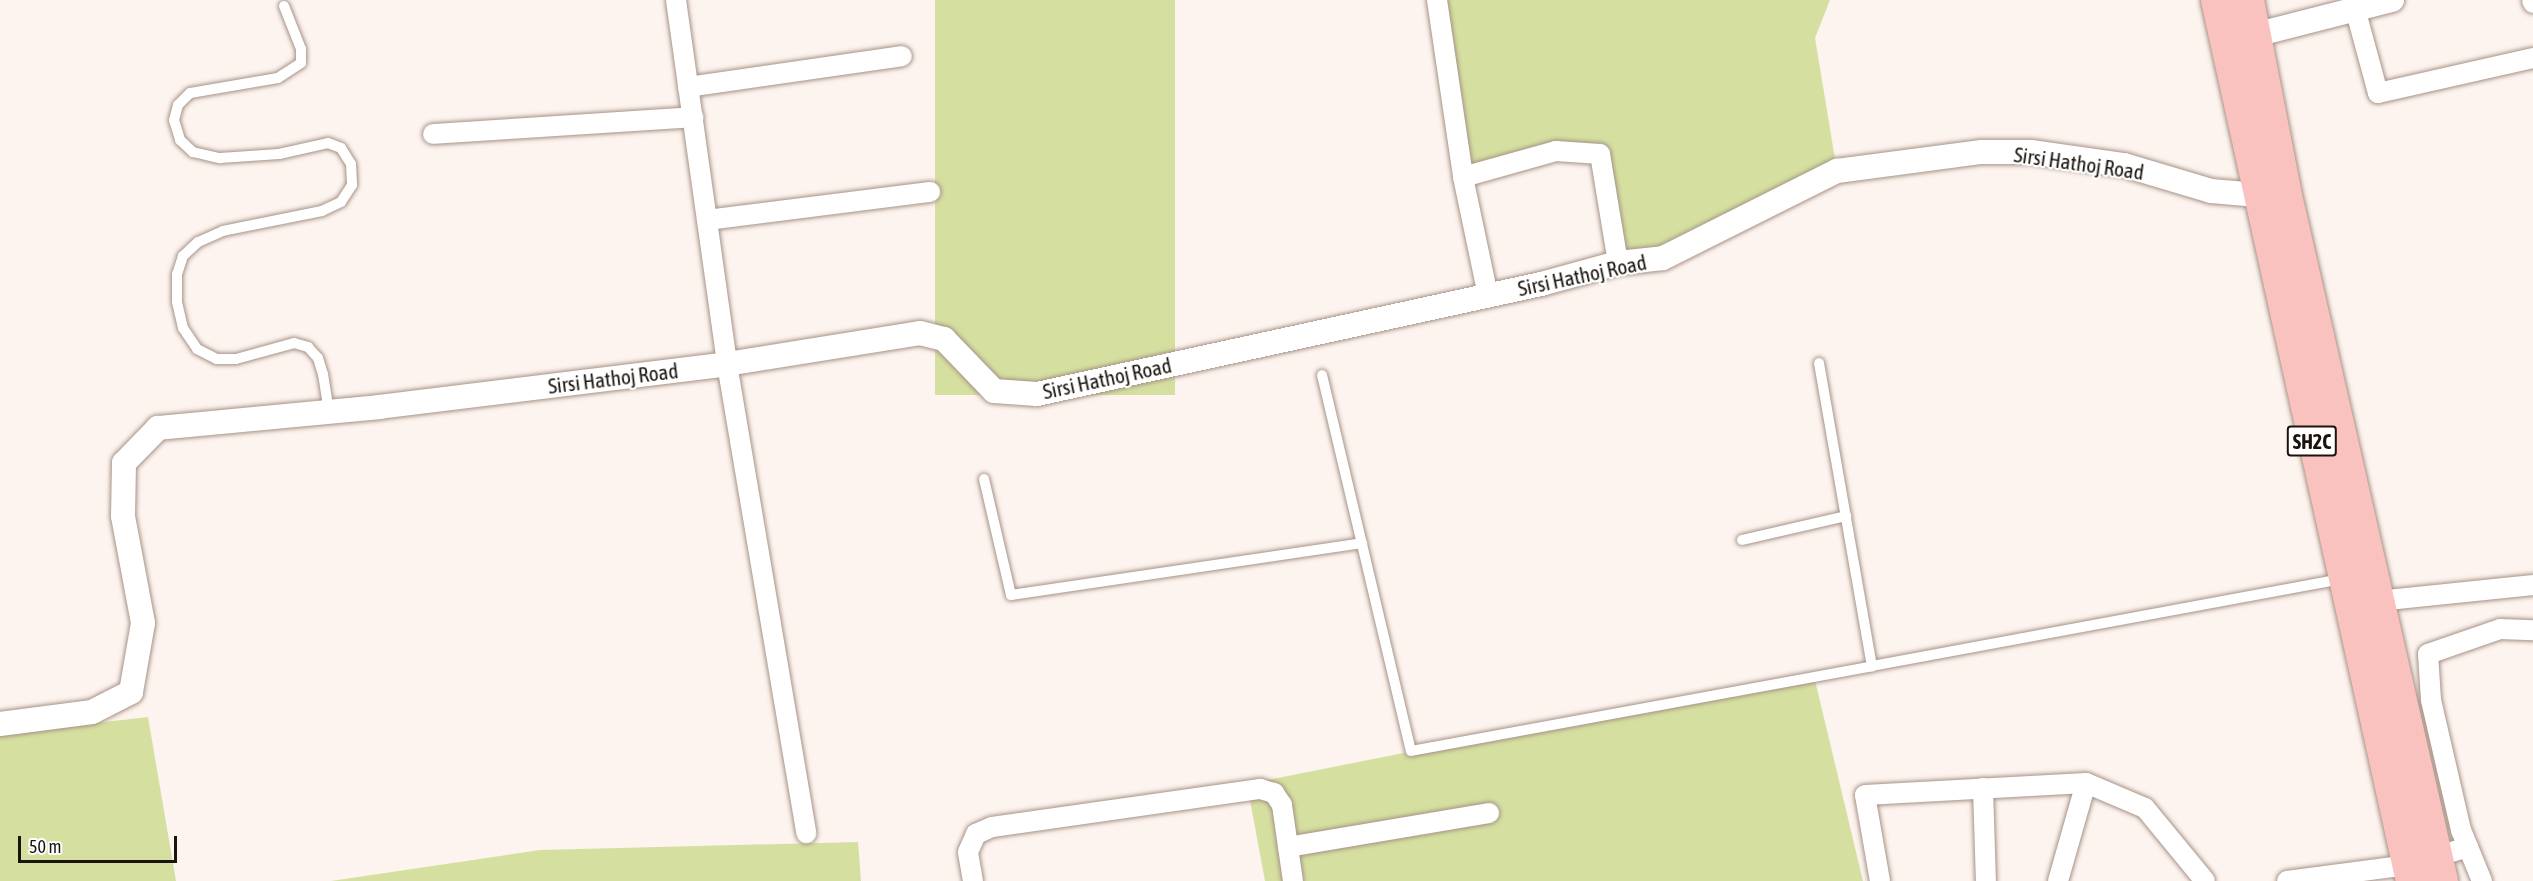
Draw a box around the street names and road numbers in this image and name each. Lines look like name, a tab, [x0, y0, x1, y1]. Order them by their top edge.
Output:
street label: Sirsi Hathoj Road	[2012, 141, 2146, 185]
street label: Sirsi Hathoj Road	[1515, 249, 1649, 301]
street label: Sirsi Hathoj Road	[1040, 352, 1174, 404]
street label: Sirsi Hathoj Road	[547, 358, 679, 398]
road number: SH2C	[2286, 424, 2338, 458]

